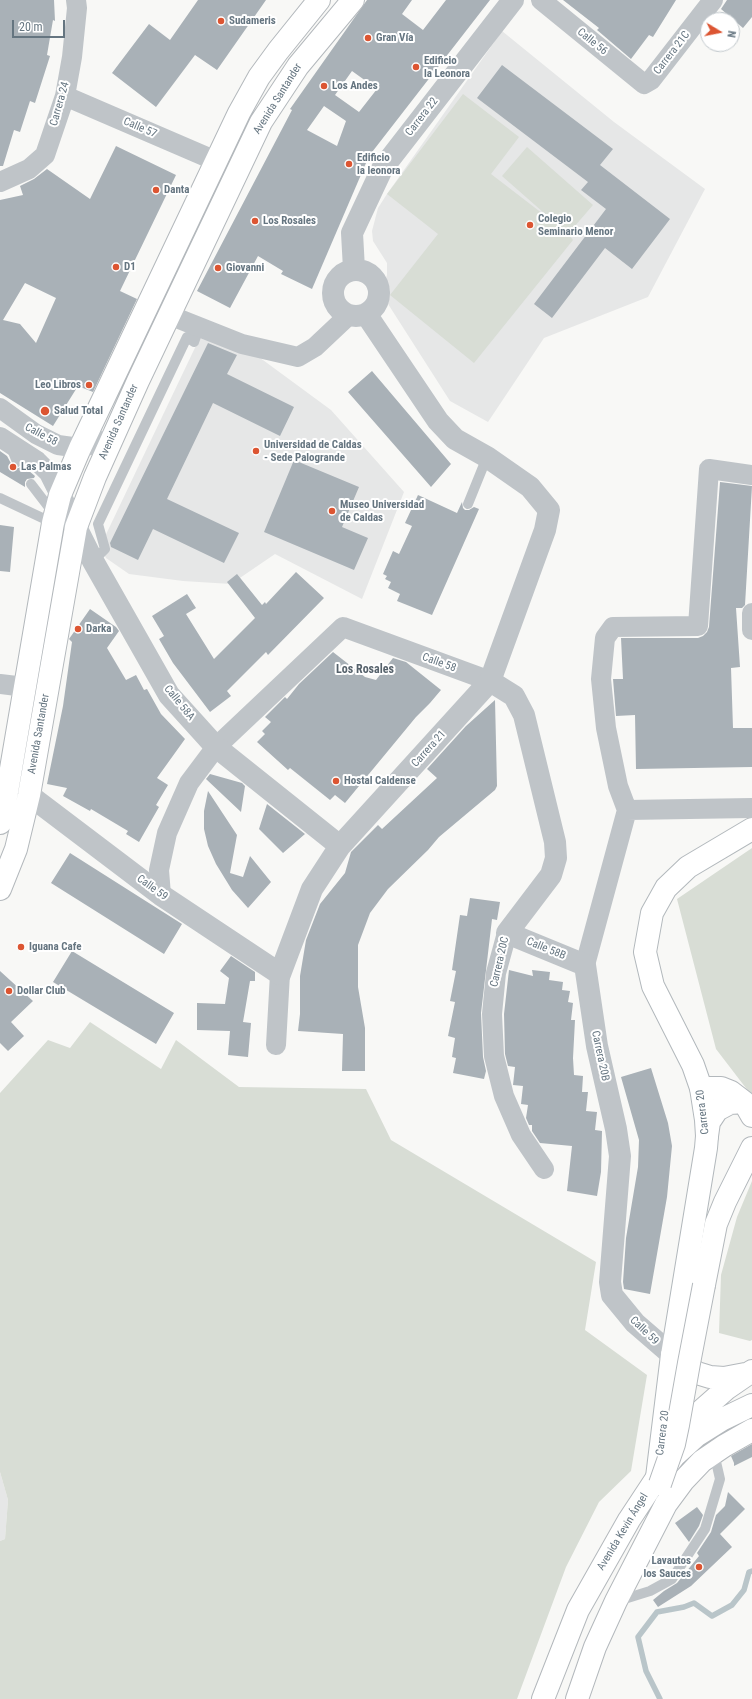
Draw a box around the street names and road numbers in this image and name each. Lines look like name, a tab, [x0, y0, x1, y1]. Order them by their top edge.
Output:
street label: Calle 56	[574, 26, 610, 58]
street label: Carrera 21C	[651, 29, 693, 77]
street label: Avenida Santander	[251, 61, 305, 137]
street label: Carrera 24	[47, 81, 73, 127]
street label: Carrera 22	[403, 95, 441, 139]
street label: Calle 57	[121, 115, 159, 141]
street label: Avenida Santander	[96, 382, 142, 462]
street label: Calle 58	[22, 421, 60, 449]
street label: Calle 58	[420, 651, 458, 675]
street label: Calle 58A	[161, 683, 197, 723]
street label: Avenida Santander	[25, 693, 53, 775]
street label: Carrera 21	[409, 728, 449, 770]
street label: Calle 59	[134, 872, 170, 904]
street label: Calle 58B	[524, 935, 568, 963]
street label: Carrera 20C	[488, 936, 512, 988]
street label: Carrera 20B	[588, 1030, 612, 1082]
street label: Carrera 20	[694, 1089, 712, 1135]
street label: Calle 59	[627, 1314, 661, 1348]
street label: Carrera 20	[654, 1410, 672, 1456]
street label: Avenida Kevin Ángel	[595, 1491, 651, 1573]

